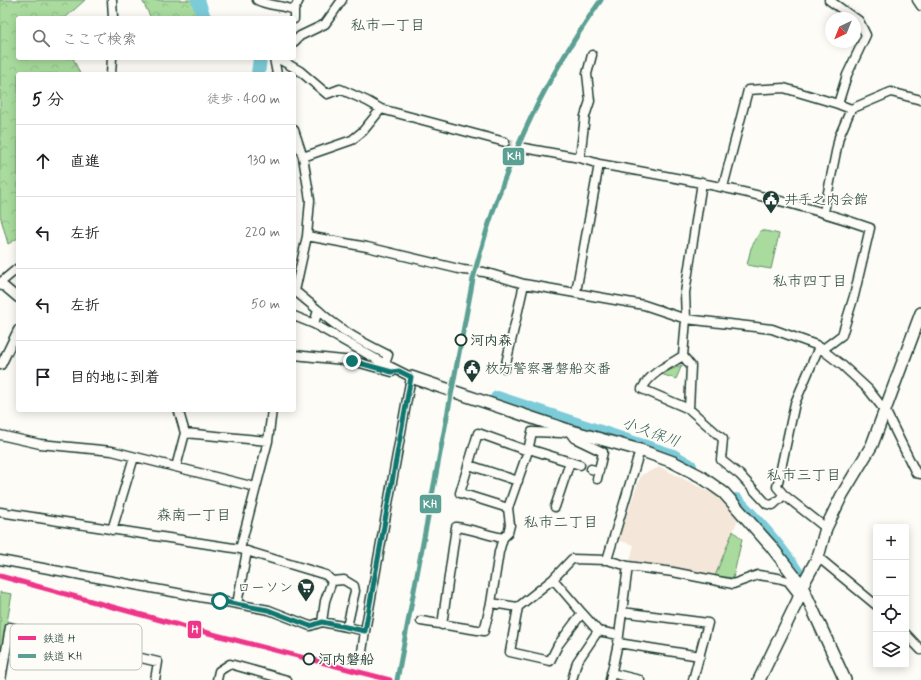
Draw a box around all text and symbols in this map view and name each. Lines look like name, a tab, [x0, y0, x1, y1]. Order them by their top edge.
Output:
north arrow	[825, 12, 861, 48]
search box	[16, 16, 296, 60]
district label: 私市一丁目	[350, 16, 426, 36]
icon: search	[30, 27, 52, 49]
text: ここで検索	[62, 30, 137, 50]
text: 5 分	[32, 89, 64, 111]
text: 徒歩 · 400 m	[207, 91, 280, 108]
line badge: KH	[502, 147, 525, 166]
icon: ahead	[32, 150, 54, 172]
text: KH	[507, 150, 521, 164]
text: 直進	[70, 152, 100, 172]
text: 130 m	[247, 152, 280, 169]
public building icon: 井手之内会館	[761, 189, 781, 214]
place label: 井手之内会館	[784, 191, 868, 209]
icon: left	[32, 222, 54, 244]
text: 左折	[70, 224, 100, 244]
text: 220 m	[245, 224, 280, 241]
district label: 私市四丁目	[772, 272, 848, 292]
icon: left	[32, 294, 54, 316]
text: 左折	[70, 296, 100, 316]
text: 50 m	[251, 296, 280, 313]
place label: 河内森	[470, 332, 512, 350]
marker: 河内森	[454, 333, 468, 347]
route end	[343, 352, 361, 370]
public building icon: 枚方警察署磐船交番	[462, 358, 482, 383]
place label: 枚方警察署磐船交番	[485, 360, 611, 378]
icon: arrive	[32, 366, 54, 388]
text: 目的地に到着	[70, 368, 160, 388]
water label: 小久保川	[619, 413, 682, 453]
district label: 私市三丁目	[766, 466, 842, 486]
line badge: KH	[419, 494, 442, 514]
text: KH	[423, 498, 437, 512]
district label: 森南一丁目	[156, 506, 232, 526]
district label: 私市二丁目	[523, 513, 599, 533]
map controls	[873, 524, 909, 668]
button: +	[873, 524, 909, 560]
button: −	[873, 560, 909, 596]
supermarket icon: ローソン	[296, 577, 316, 602]
place label: ローソン	[237, 579, 293, 597]
route start	[211, 592, 229, 610]
button: locate	[873, 596, 909, 632]
line badge: H	[187, 620, 202, 639]
text: H	[191, 623, 199, 637]
legend	[10, 624, 142, 670]
text: 鉄道 H	[43, 632, 75, 646]
button: layers	[873, 632, 909, 668]
text: 鉄道 KH	[43, 650, 82, 664]
place label: 河内磐船	[318, 651, 374, 669]
marker: 河内磐船	[302, 652, 316, 666]

